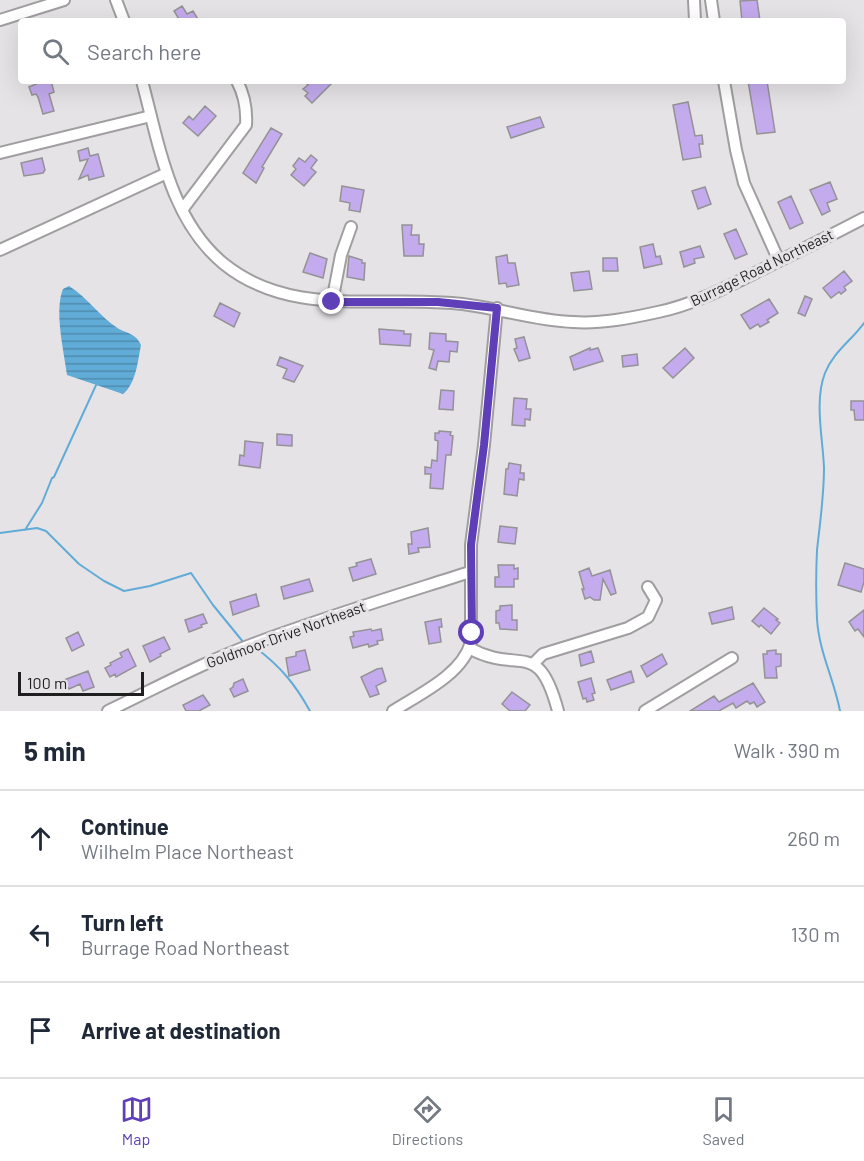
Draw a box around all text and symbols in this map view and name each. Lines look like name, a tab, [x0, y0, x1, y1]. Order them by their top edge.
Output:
search box	[18, 18, 846, 84]
icon: search	[39, 35, 72, 68]
text: Search here	[87, 38, 201, 64]
street label: Burrage Road Northeast	[687, 225, 836, 310]
route end	[318, 288, 344, 314]
street label: Goldmoor Drive Northeast	[204, 597, 368, 671]
route start	[458, 619, 484, 645]
scale bar	[18, 669, 144, 696]
text: 100 m	[27, 673, 67, 692]
text: 5 min	[24, 735, 86, 766]
text: Walk · 390 m	[734, 738, 840, 762]
text: Continue	[81, 813, 169, 839]
icon: ahead	[24, 822, 57, 855]
text: 260 m	[787, 826, 840, 850]
text: Wilhelm Place Northeast	[81, 839, 294, 863]
text: Turn left	[81, 909, 164, 935]
icon: left	[24, 918, 57, 951]
text: 130 m	[791, 922, 840, 946]
text: Burrage Road Northeast	[81, 935, 290, 959]
icon: arrive	[24, 1014, 57, 1047]
text: Arrive at destination	[81, 1017, 280, 1043]
tab: Map	[120, 1093, 153, 1148]
tab: Directions	[392, 1093, 463, 1148]
tab: Saved	[702, 1093, 744, 1148]

